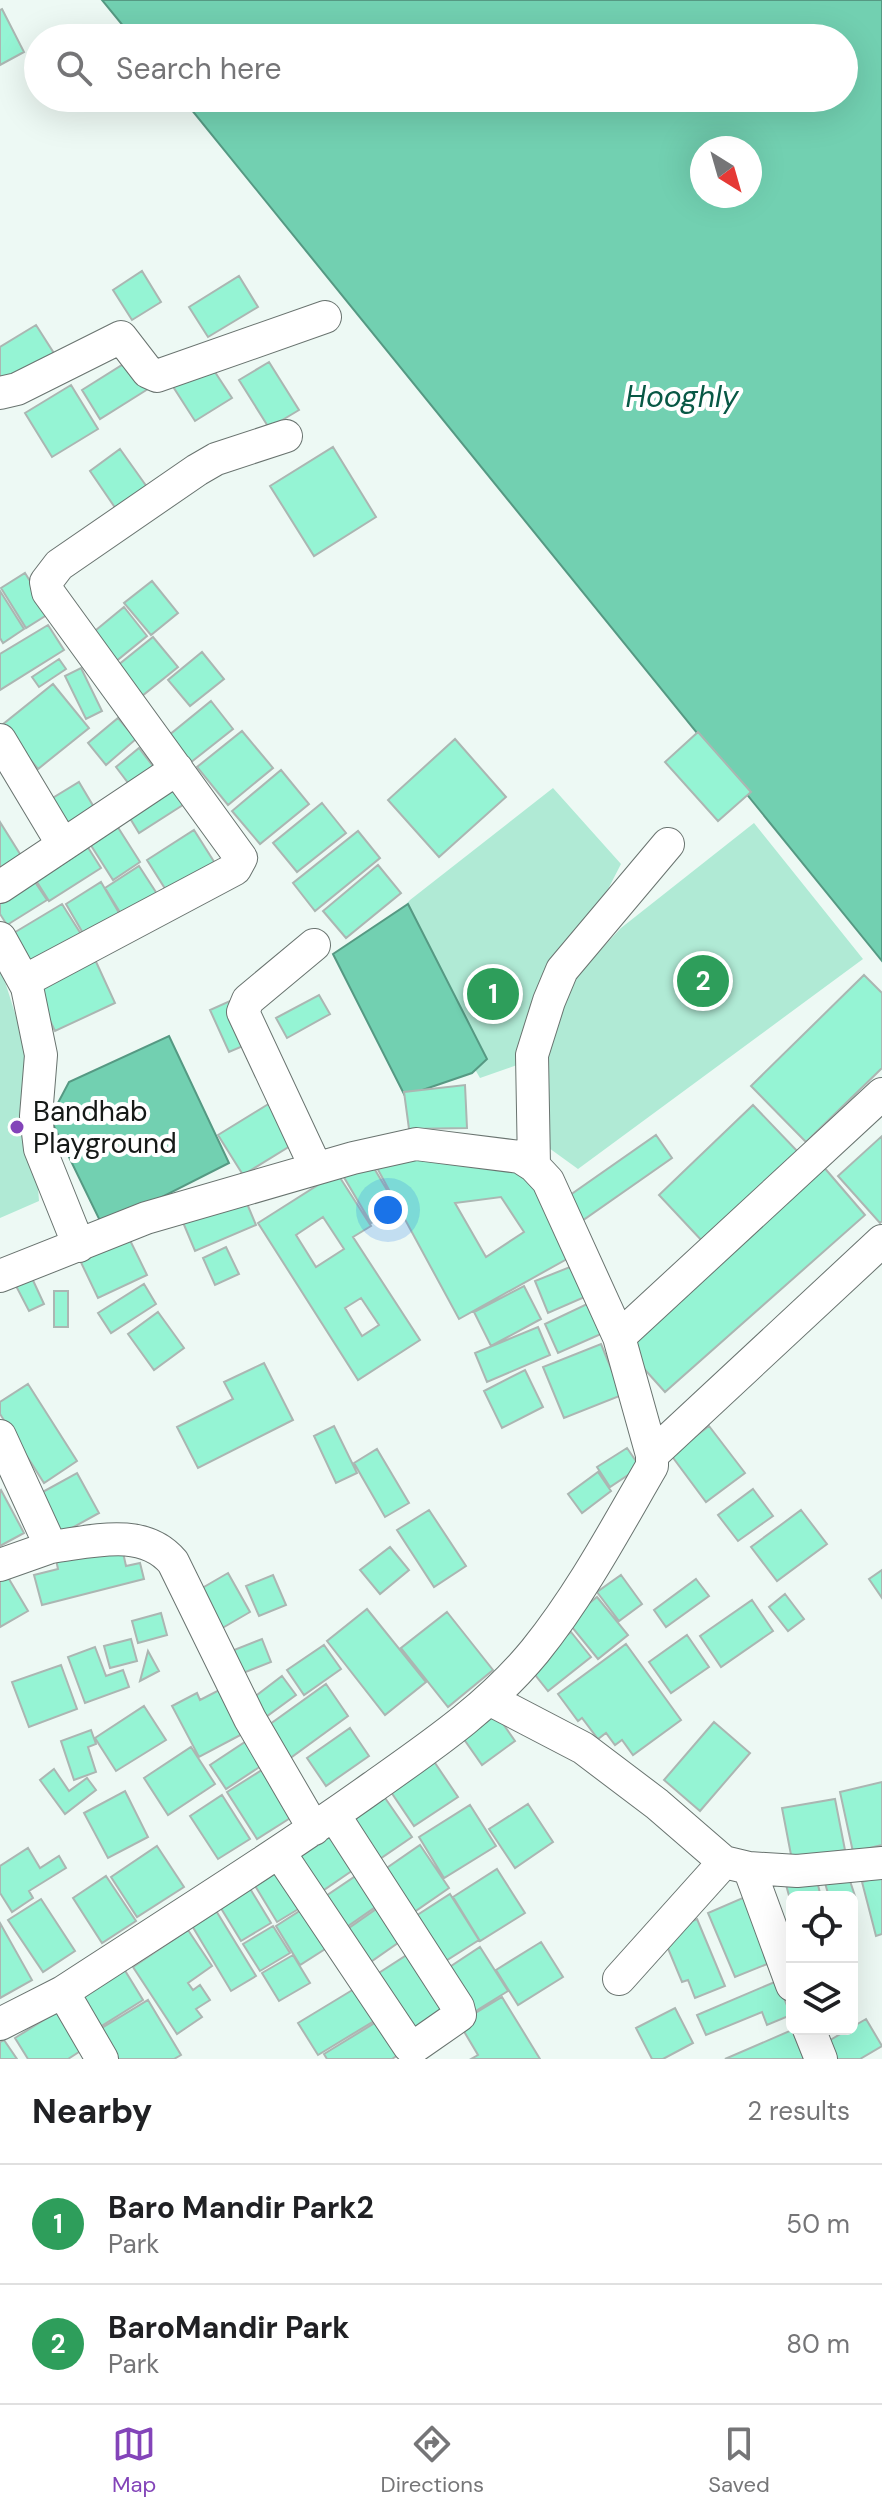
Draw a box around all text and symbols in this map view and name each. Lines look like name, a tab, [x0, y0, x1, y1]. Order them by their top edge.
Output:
search box	[24, 24, 858, 112]
icon: search	[52, 46, 96, 90]
text: Search here	[116, 49, 282, 88]
north arrow	[690, 136, 762, 208]
water label: Hooghly	[625, 377, 740, 416]
pin: 2	[677, 951, 729, 1011]
pin: 1	[467, 964, 519, 1024]
place label: Bandhab Playground	[33, 1093, 177, 1162]
marker: Bandhab Playground	[8, 1118, 26, 1136]
your location	[368, 1190, 408, 1230]
map controls	[786, 1891, 858, 2035]
button: locate	[786, 1891, 858, 1963]
button: layers	[786, 1963, 858, 2035]
text: Nearby	[32, 2089, 152, 2134]
text: 2 results	[747, 2094, 850, 2128]
text: Baro Mandir Park2	[108, 2188, 374, 2227]
text: 1	[53, 2207, 63, 2241]
text: 50 m	[786, 2207, 850, 2241]
text: Park	[108, 2227, 159, 2261]
text: BaroMandir Park	[108, 2308, 350, 2347]
text: 2	[50, 2327, 66, 2361]
text: 80 m	[786, 2327, 850, 2361]
text: Park	[108, 2347, 159, 2381]
tab: Map	[112, 2422, 156, 2499]
tab: Directions	[381, 2422, 484, 2499]
tab: Saved	[708, 2422, 770, 2499]

